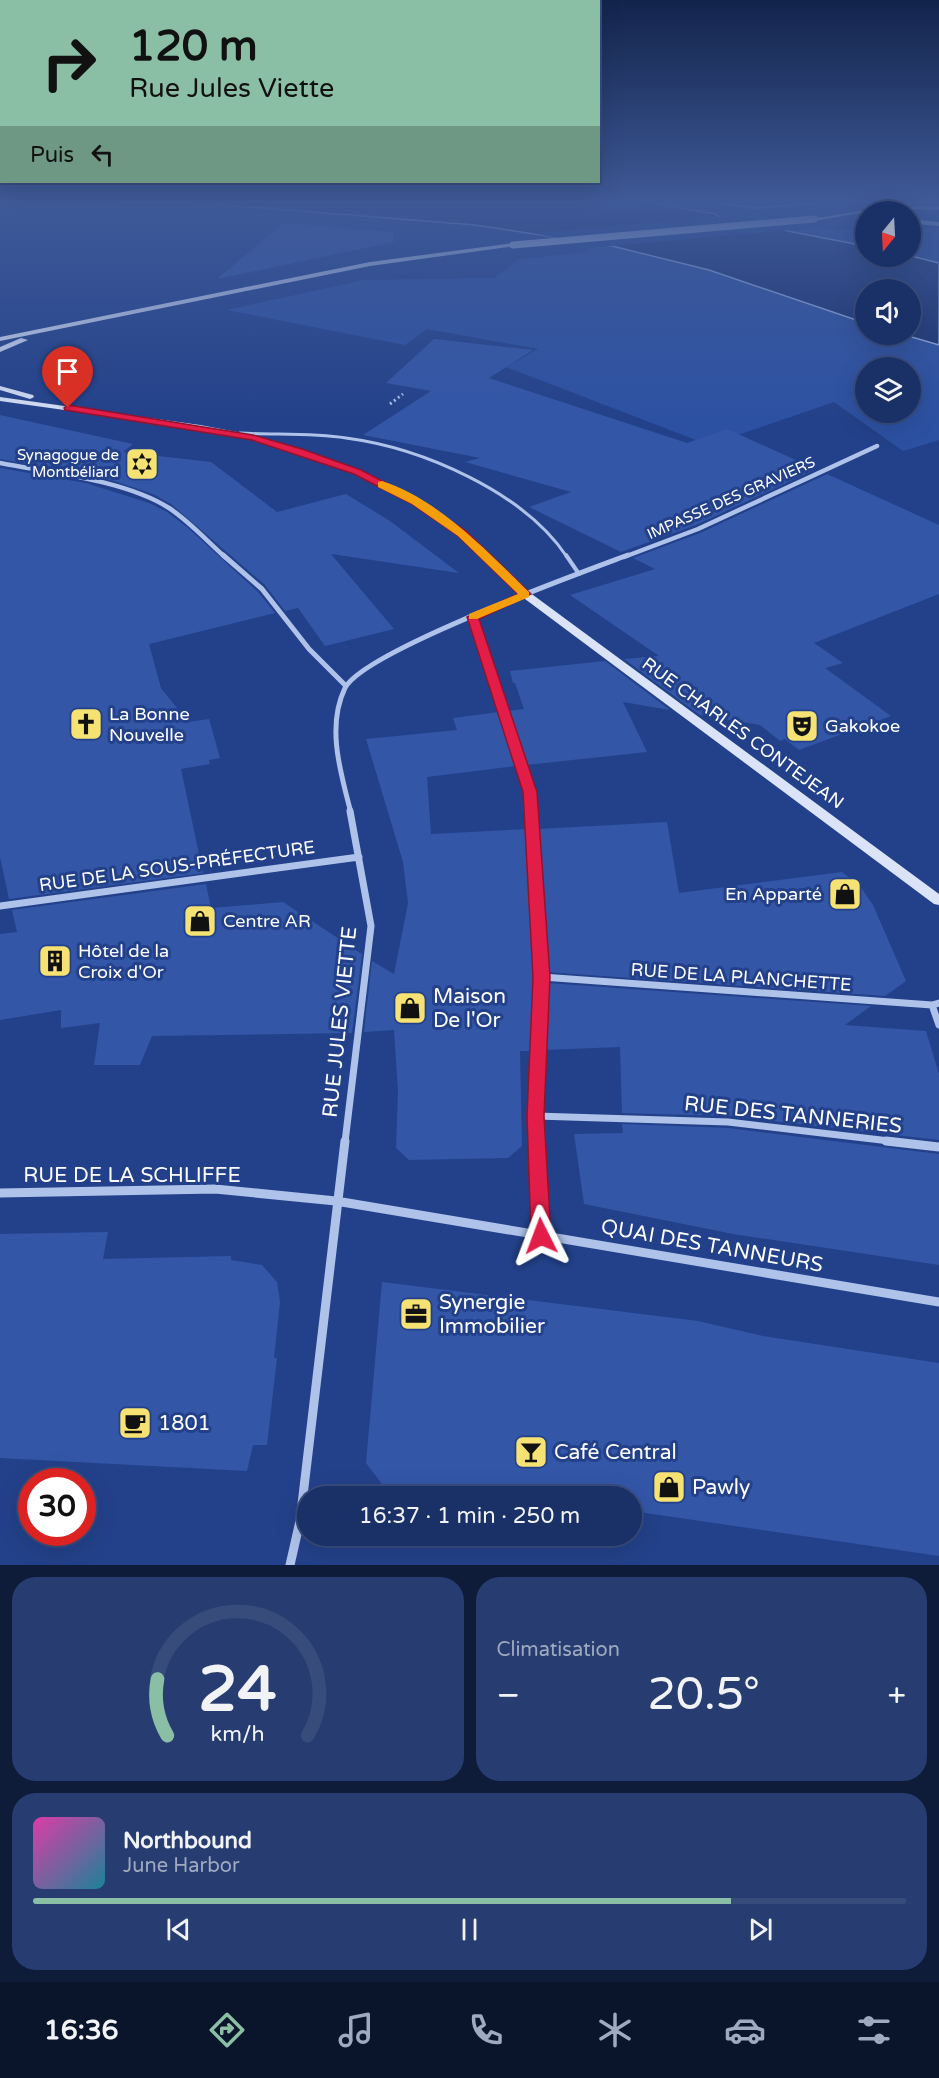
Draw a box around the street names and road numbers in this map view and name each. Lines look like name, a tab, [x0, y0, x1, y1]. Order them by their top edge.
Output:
street label: IMPASSE DES GRAVIERS	[644, 453, 818, 543]
street label: RUE CHARLES CONTEJEAN	[638, 652, 848, 814]
street label: RUE DE LA SOUS-PRÉFECTURE	[38, 836, 316, 896]
street label: RUE JULES VIETTE	[318, 925, 362, 1119]
street label: RUE DE LA PLANCHETTE	[630, 958, 852, 996]
street label: RUE DES TANNERIES	[683, 1091, 903, 1139]
street label: RUE DE LA SCHLIFFE	[23, 1163, 241, 1188]
street label: QUAI DES TANNEURS	[599, 1214, 825, 1278]

